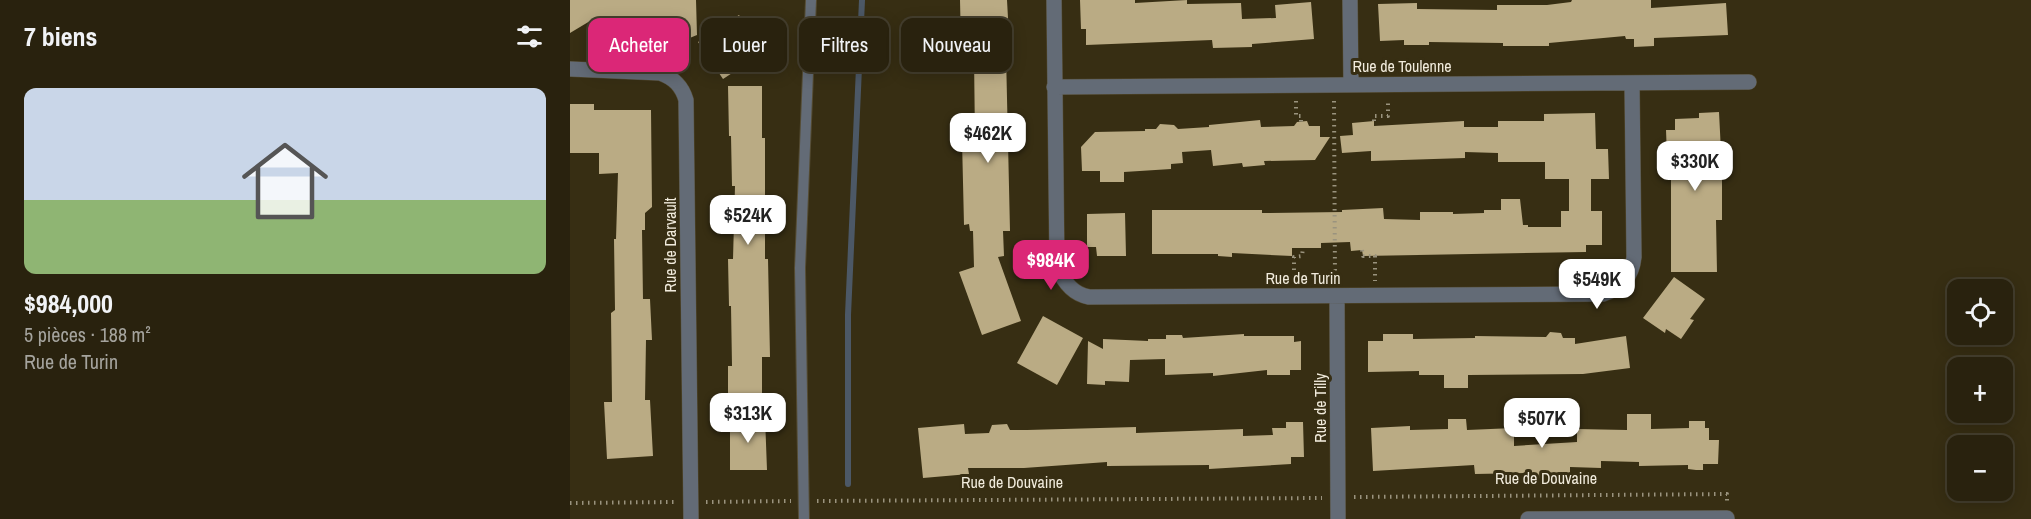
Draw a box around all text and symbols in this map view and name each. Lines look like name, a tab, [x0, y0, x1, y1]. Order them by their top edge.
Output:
chip: Acheter	[588, 18, 689, 72]
chip: Louer	[701, 18, 787, 72]
chip: Filtres	[799, 18, 889, 72]
chip: Nouveau	[901, 18, 1012, 72]
text: 7 biens	[24, 19, 97, 54]
icon: filters	[513, 20, 546, 53]
street label: Rue de Toulenne	[1353, 55, 1451, 77]
pin: $462K	[946, 113, 1030, 164]
text: $462K	[964, 119, 1012, 146]
icon: home	[231, 127, 339, 235]
pin: $330K	[1653, 141, 1737, 192]
text: $330K	[1671, 147, 1719, 174]
pin: $524K	[706, 195, 790, 246]
street label: Rue de Darvault	[659, 197, 681, 292]
text: $524K	[724, 201, 772, 228]
pin: $984K	[1009, 240, 1093, 291]
text: $984K	[1027, 246, 1075, 273]
pin: $549K	[1555, 259, 1639, 310]
text: $549K	[1573, 265, 1621, 292]
street label: Rue de Turin	[1265, 267, 1341, 289]
map controls	[1947, 279, 2013, 501]
button: locate	[1947, 279, 2013, 345]
text: $984,000	[24, 286, 113, 321]
text: 5 pièces · 188 m²	[24, 321, 151, 348]
text: Rue de Turin	[24, 348, 118, 375]
button: +	[1947, 357, 2013, 423]
street label: Rue de Tilly	[1309, 373, 1331, 443]
pin: $313K	[706, 393, 790, 444]
pin: $507K	[1500, 398, 1584, 449]
text: $313K	[724, 399, 772, 426]
text: $507K	[1518, 404, 1566, 431]
button: −	[1947, 435, 2013, 501]
street label: Rue de Douvaine	[1495, 467, 1597, 489]
street label: Rue de Douvaine	[961, 471, 1063, 493]

